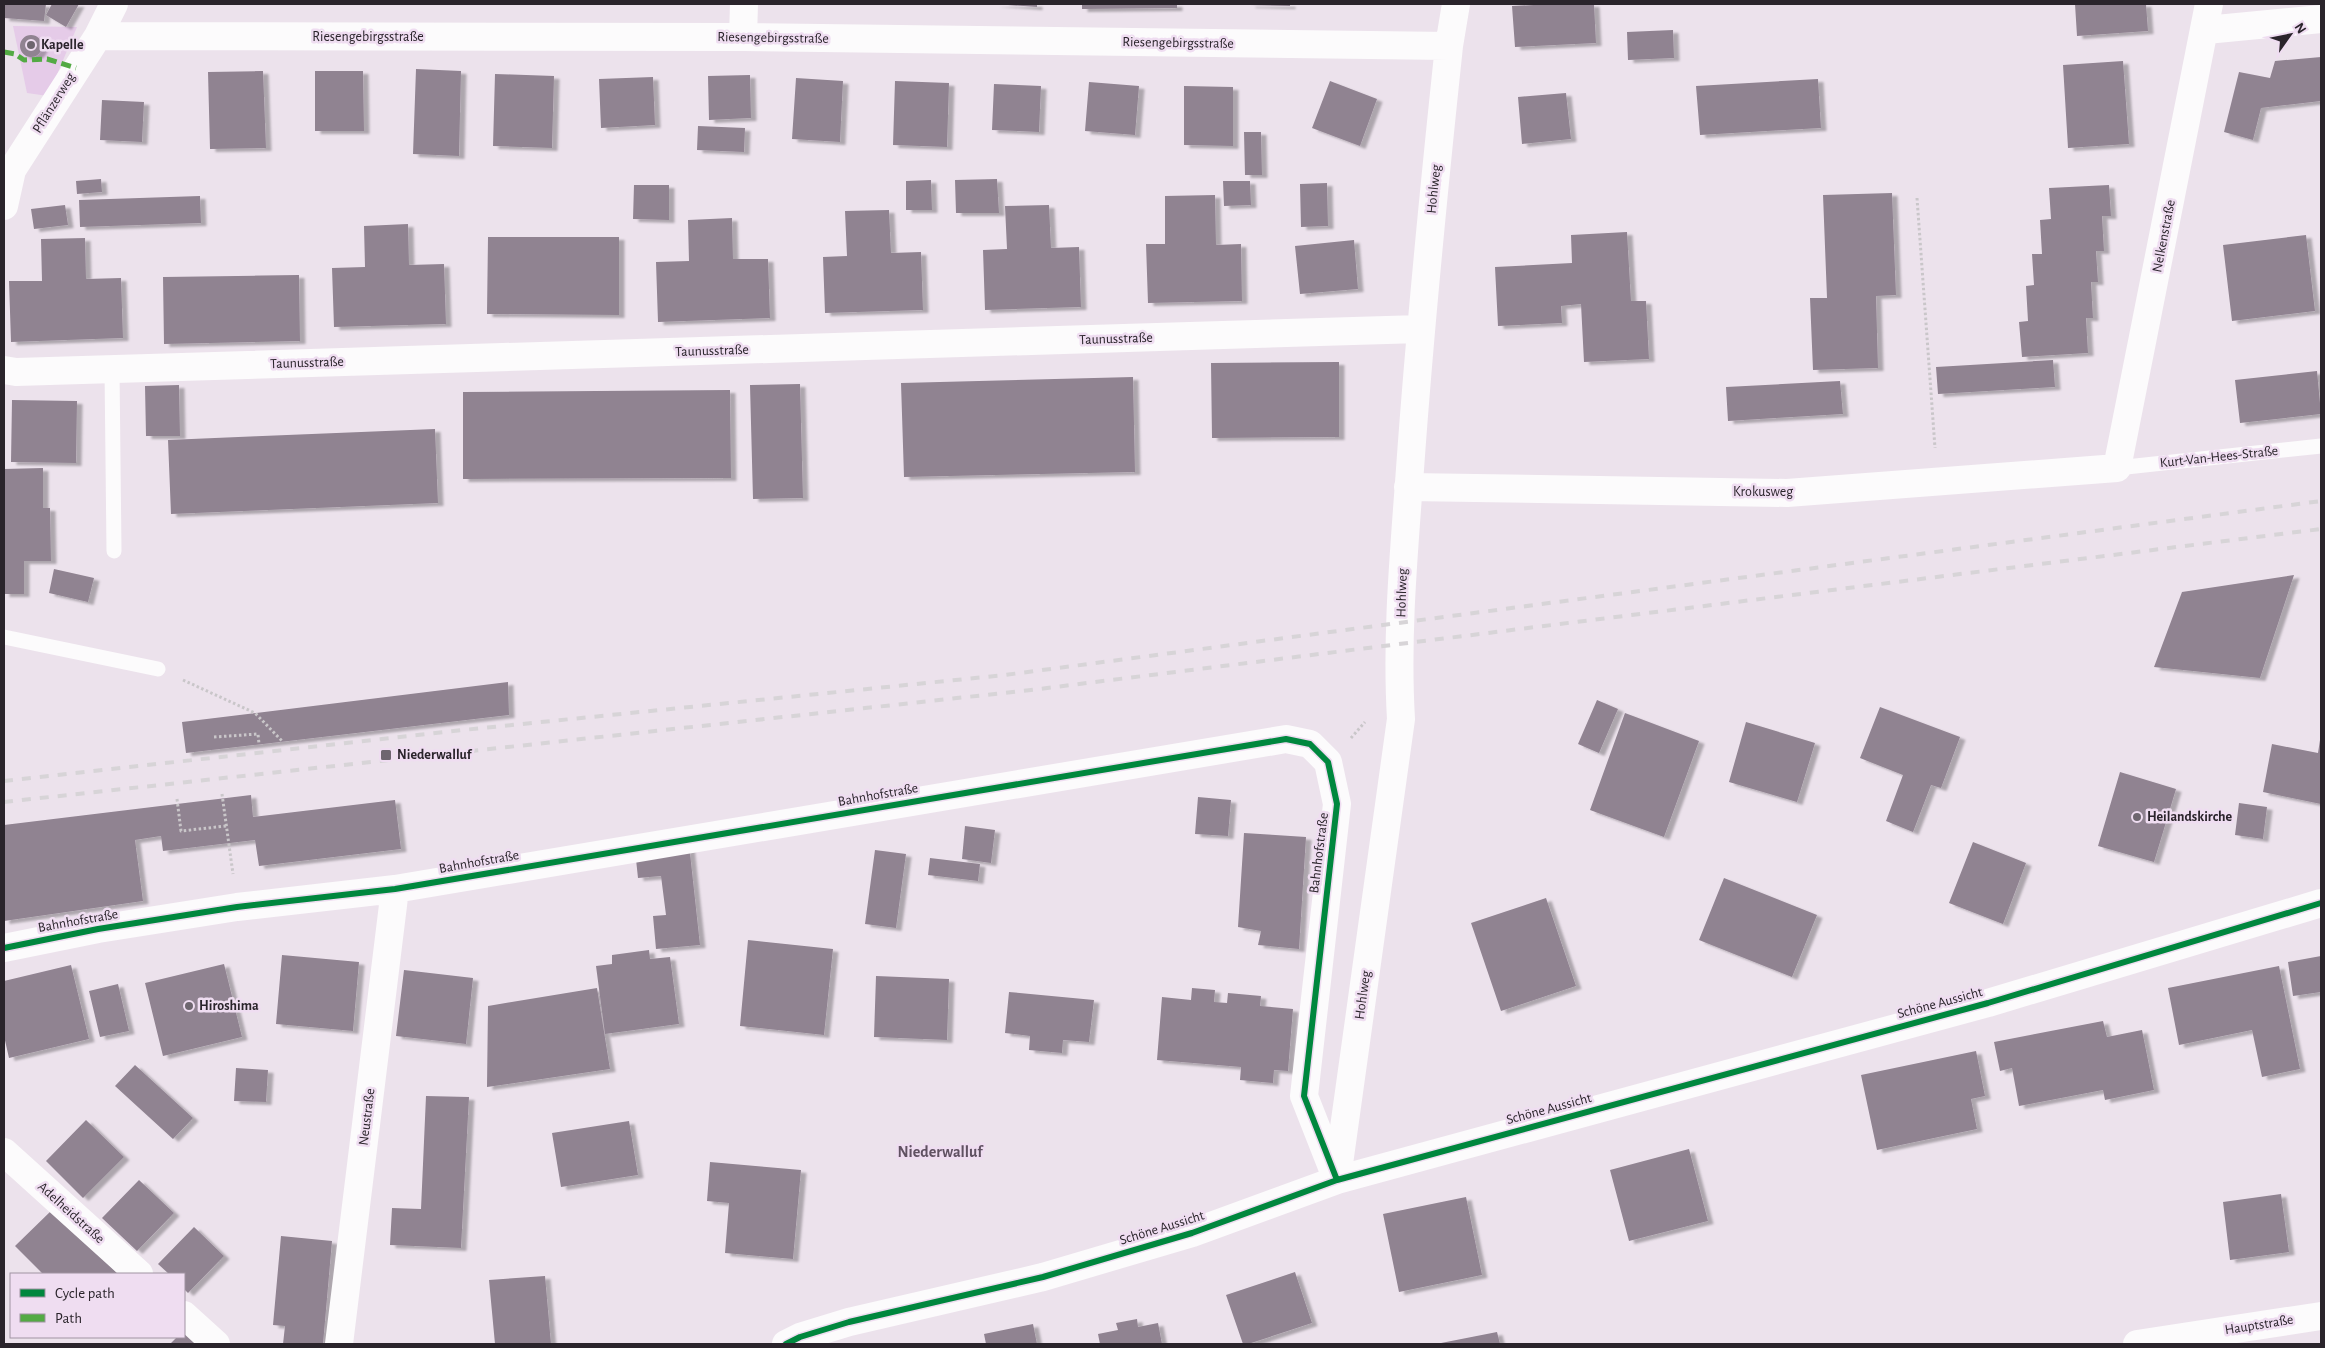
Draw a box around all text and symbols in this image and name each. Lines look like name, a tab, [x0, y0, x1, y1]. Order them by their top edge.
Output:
north arrow	[2265, 10, 2315, 60]
text: N	[2292, 21, 2309, 36]
street label: Riesengebirgsstraße	[312, 30, 424, 44]
street label: Riesengebirgsstraße	[717, 30, 829, 46]
street label: Riesengebirgsstraße	[1122, 35, 1234, 51]
place label: Kapelle	[41, 38, 84, 52]
marker: Kapelle	[25, 39, 37, 51]
street label: Pflänzerweg	[30, 70, 78, 135]
street label: Hohlweg	[1424, 164, 1444, 214]
street label: Nelkenstraße	[2150, 198, 2178, 274]
street label: Taunusstraße	[1079, 331, 1153, 347]
street label: Taunusstraße	[675, 343, 749, 359]
street label: Taunusstraße	[270, 355, 344, 371]
street label: Kurt-Van-Hees-Straße	[2159, 444, 2279, 470]
street label: Krokusweg	[1733, 485, 1793, 499]
street label: Hohlweg	[1394, 568, 1410, 618]
marker: Niederwalluf	[379, 748, 393, 762]
place label: Niederwalluf	[397, 748, 473, 762]
street label: Bahnhofstraße	[837, 781, 919, 809]
place label: Heilandskirche	[2147, 810, 2232, 824]
marker: Heilandskirche	[2131, 811, 2143, 823]
street label: Bahnhofstraße	[1307, 812, 1331, 894]
street label: Bahnhofstraße	[438, 848, 520, 876]
street label: Bahnhofstraße	[37, 907, 119, 935]
street label: Hohlweg	[1353, 969, 1373, 1020]
street label: Schöne Aussicht	[1896, 985, 1985, 1021]
place label: Hiroshima	[199, 999, 259, 1013]
marker: Hiroshima	[183, 1000, 195, 1012]
street label: Neustraße	[357, 1088, 377, 1146]
street label: Schöne Aussicht	[1505, 1091, 1594, 1127]
district label: Niederwalluf	[897, 1144, 984, 1160]
street label: Adelheidstraße	[35, 1180, 107, 1246]
street label: Schöne Aussicht	[1118, 1208, 1206, 1247]
legend	[10, 1273, 185, 1338]
text: Cycle path	[55, 1286, 115, 1301]
text: Path	[55, 1311, 82, 1326]
street label: Hauptstraße	[2224, 1313, 2294, 1337]

